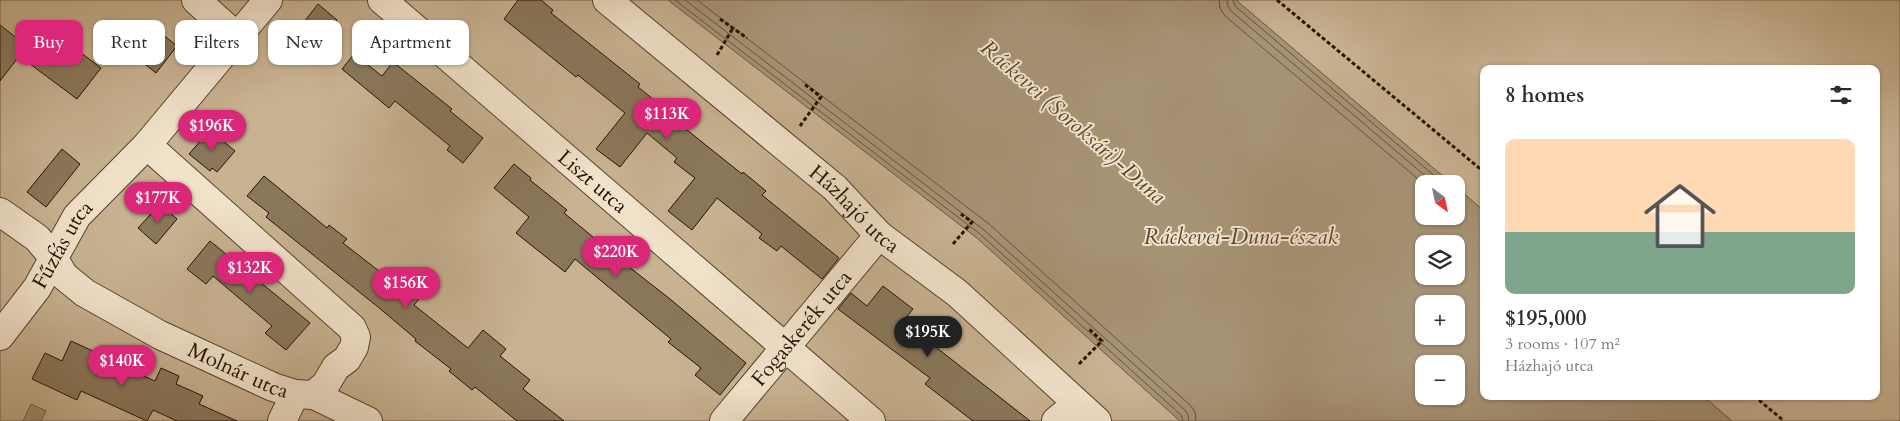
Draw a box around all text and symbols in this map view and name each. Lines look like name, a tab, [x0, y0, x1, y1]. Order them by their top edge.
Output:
chip: Buy	[15, 20, 83, 65]
chip: Rent	[93, 20, 165, 65]
chip: Filters	[175, 20, 258, 65]
chip: New	[268, 20, 342, 65]
chip: Apartment	[352, 20, 469, 65]
water label: Ráckevei (Soroksári)-Duna	[974, 33, 1172, 211]
text: 8 homes	[1505, 81, 1584, 110]
icon: filters	[1827, 81, 1855, 109]
pin: $113K	[632, 98, 702, 140]
text: $113K	[644, 103, 690, 125]
pin: $196K	[177, 110, 247, 152]
text: $196K	[189, 115, 235, 137]
street label: Liszt utca	[551, 143, 634, 220]
street label: Házhajó utca	[803, 158, 906, 260]
icon: home	[1635, 171, 1725, 261]
north arrow	[1415, 175, 1465, 225]
map controls	[1415, 175, 1465, 405]
pin: $177K	[123, 182, 193, 224]
text: $177K	[135, 187, 181, 209]
street label: Fűzfás utca	[25, 194, 99, 294]
water label: Ráckevei-Duna-észak	[1144, 222, 1338, 252]
button: layers	[1415, 235, 1465, 285]
pin: $220K	[581, 236, 651, 278]
text: $220K	[593, 241, 639, 263]
pin: $132K	[215, 252, 285, 294]
text: $132K	[227, 257, 273, 279]
street label: Fogaskerék utca	[745, 264, 858, 392]
pin: $156K	[371, 266, 441, 309]
text: $156K	[383, 272, 429, 294]
button: +	[1415, 295, 1465, 345]
text: $195,000	[1505, 304, 1586, 333]
pin: $195K	[893, 316, 963, 358]
text: $195K	[905, 321, 951, 343]
text: 3 rooms · 107 m²	[1505, 333, 1620, 355]
street label: Molnár utca	[183, 335, 292, 405]
pin: $140K	[87, 344, 157, 387]
text: $140K	[99, 350, 145, 372]
button: −	[1415, 355, 1465, 405]
text: Házhajó utca	[1505, 355, 1594, 377]

